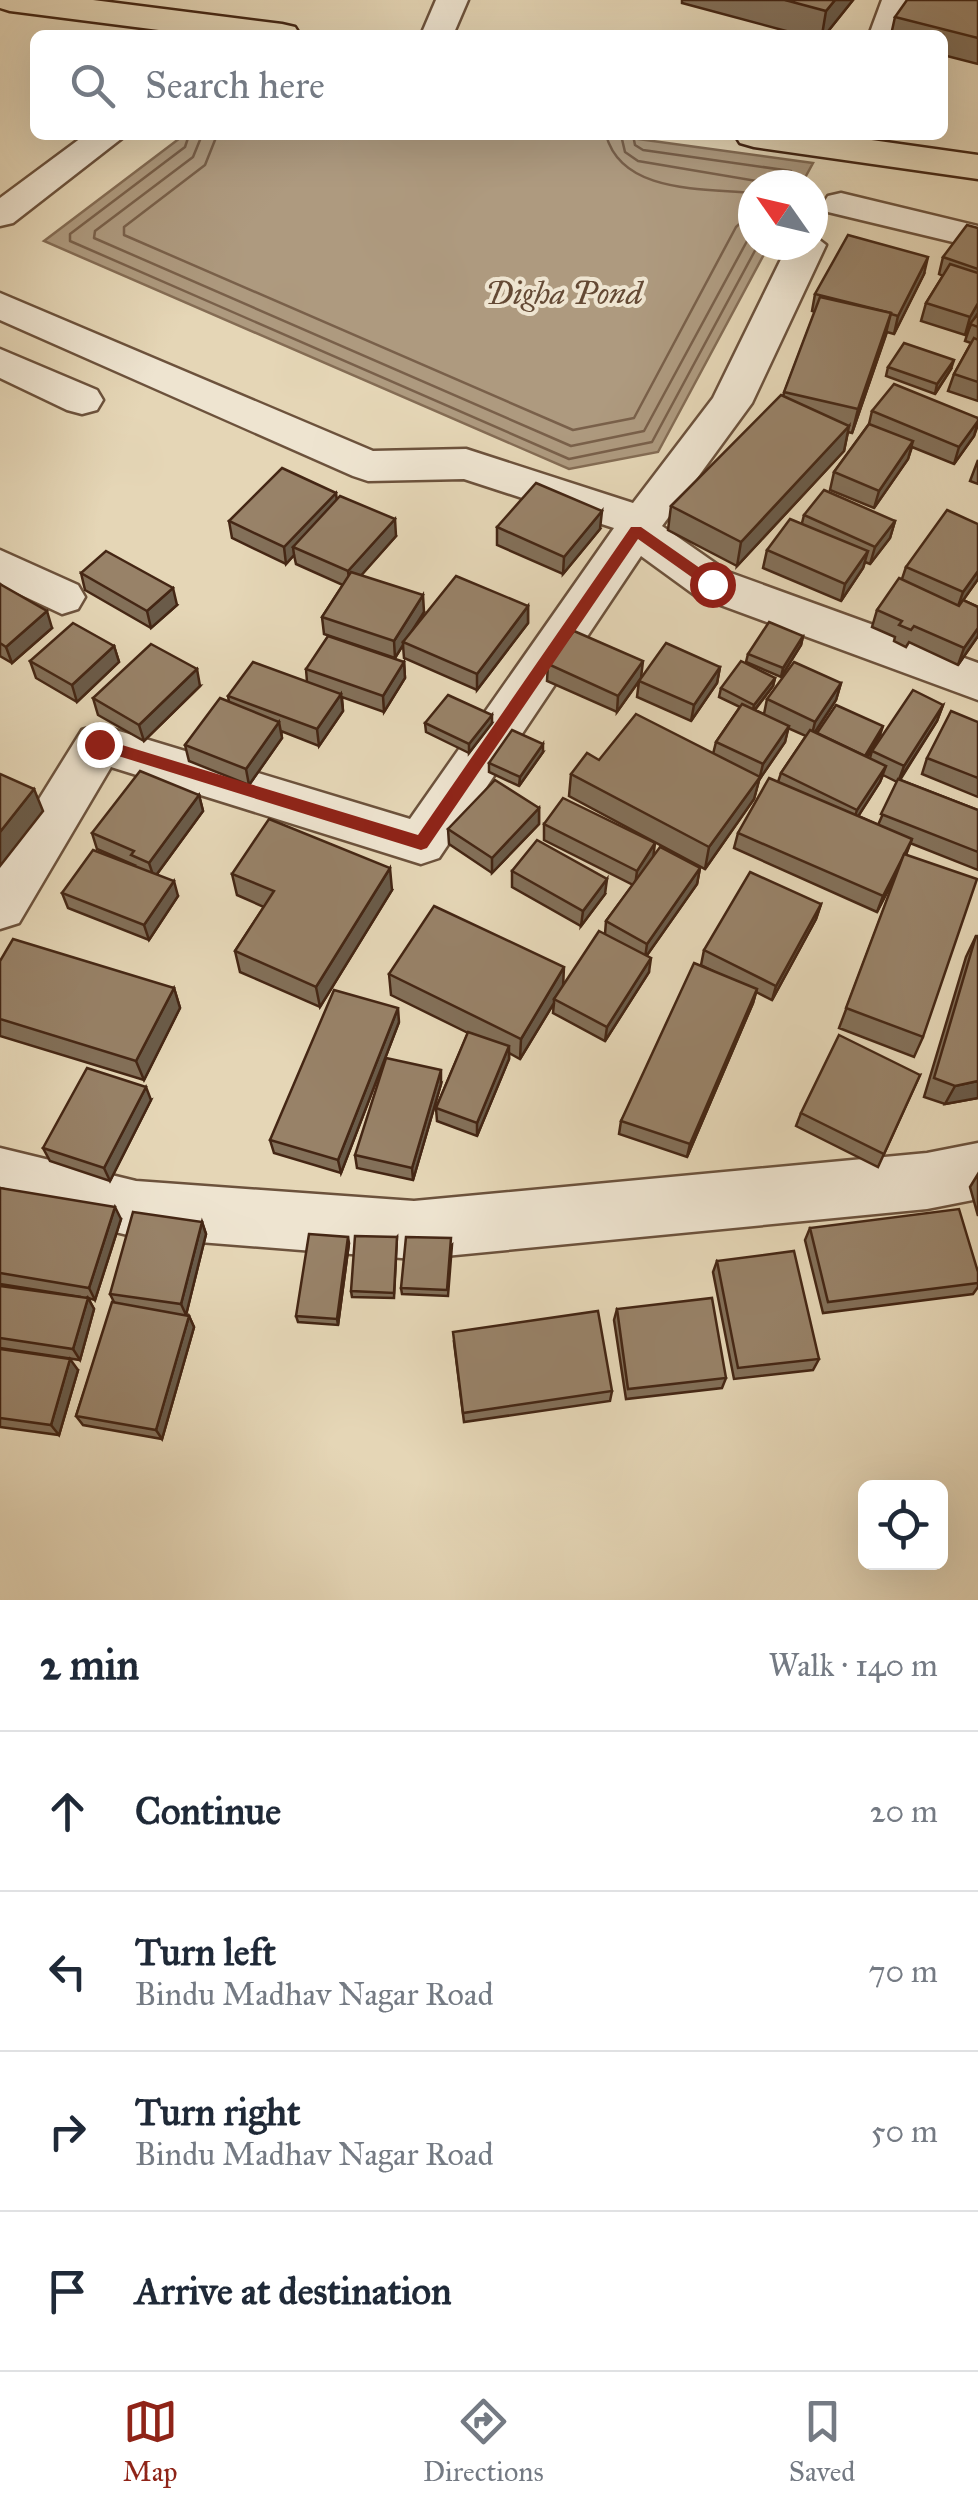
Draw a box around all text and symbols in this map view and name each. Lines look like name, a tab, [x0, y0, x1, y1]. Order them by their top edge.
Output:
search box	[30, 30, 948, 140]
icon: search	[65, 58, 120, 113]
text: Search here	[145, 62, 325, 108]
north arrow	[738, 170, 828, 260]
water label: Digha Pond	[486, 274, 645, 313]
route start	[690, 562, 736, 608]
route end	[77, 722, 123, 768]
map controls	[858, 1480, 948, 1570]
button: locate	[858, 1480, 948, 1570]
text: 2 min	[40, 1639, 139, 1691]
text: Walk · 140 m	[768, 1646, 938, 1685]
icon: ahead	[40, 1784, 95, 1839]
text: Continue	[135, 1788, 281, 1834]
text: 20 m	[870, 1792, 938, 1831]
text: Turn left	[135, 1929, 276, 1975]
icon: left	[40, 1944, 95, 1999]
text: 70 m	[869, 1952, 938, 1991]
text: Bindu Madhav Nagar Road	[135, 1975, 494, 2014]
text: Turn right	[135, 2089, 301, 2135]
icon: right	[40, 2104, 95, 2159]
text: 50 m	[871, 2112, 938, 2151]
text: Bindu Madhav Nagar Road	[135, 2135, 494, 2174]
icon: arrive	[40, 2264, 95, 2319]
text: Arrive at destination	[135, 2268, 452, 2314]
tab: Map	[123, 2394, 178, 2489]
tab: Directions	[423, 2394, 544, 2489]
tab: Saved	[789, 2394, 855, 2489]

